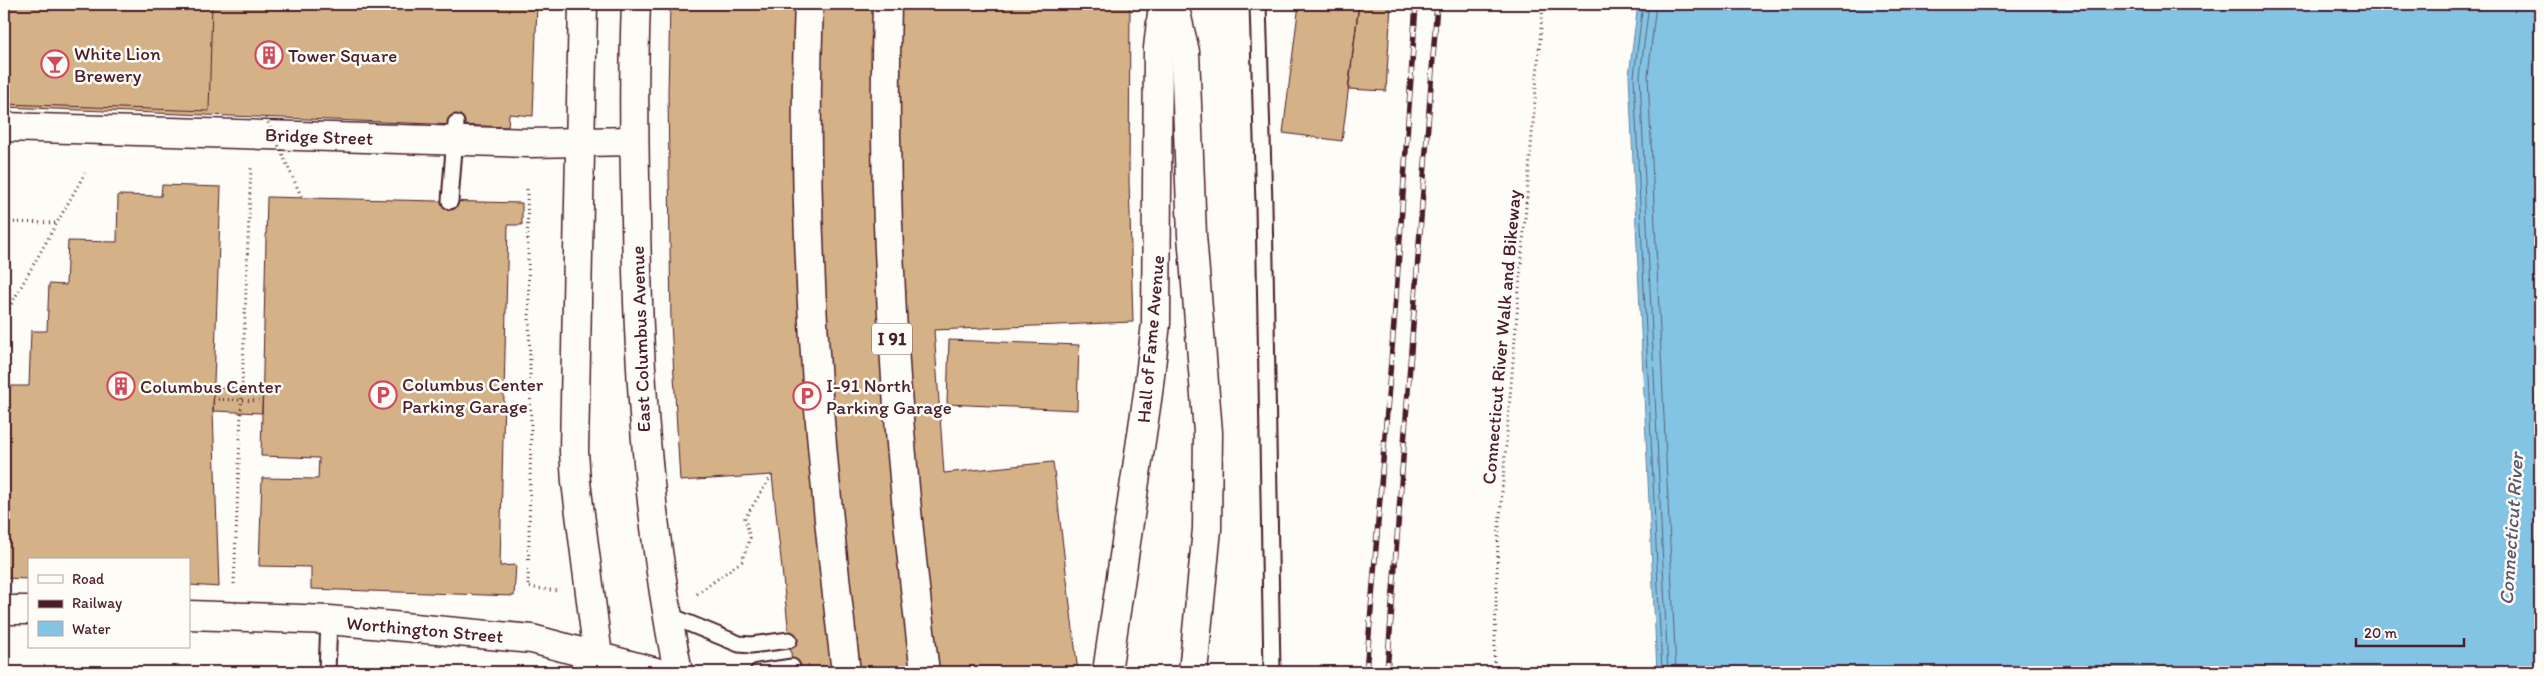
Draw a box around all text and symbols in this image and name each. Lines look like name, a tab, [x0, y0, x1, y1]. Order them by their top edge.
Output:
building icon: Tower Square	[254, 40, 284, 70]
place label: White Lion Brewery	[74, 42, 161, 87]
place label: Tower Square	[288, 44, 397, 67]
bar icon: White Lion Brewery	[40, 49, 70, 79]
street label: Bridge Street	[264, 123, 373, 150]
street label: Connecticut River Walk and Bikeway	[1477, 189, 1526, 485]
street label: East Columbus Avenue	[626, 245, 655, 433]
street label: Hall of Fame Avenue	[1132, 254, 1169, 424]
road number: I 91	[872, 324, 912, 354]
building icon: Columbus Center	[106, 371, 136, 401]
place label: Columbus Center Parking Garage	[402, 373, 544, 418]
place label: I-91 North Parking Garage	[826, 374, 952, 419]
place label: Columbus Center	[140, 375, 282, 398]
parking icon: Columbus Center Parking Garage	[368, 380, 398, 410]
parking icon: I-91 North Parking Garage	[792, 381, 822, 411]
water label: Connecticut River	[2494, 450, 2528, 606]
legend	[28, 558, 190, 648]
text: Road	[72, 570, 105, 588]
text: Railway	[72, 594, 122, 612]
street label: Worthington Street	[345, 611, 505, 648]
scale bar	[2356, 616, 2464, 648]
text: Water	[72, 620, 111, 638]
text: 20 m	[2364, 624, 2398, 642]

